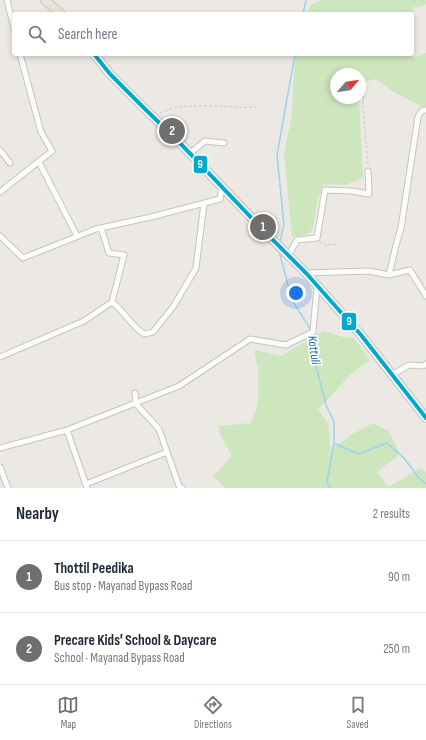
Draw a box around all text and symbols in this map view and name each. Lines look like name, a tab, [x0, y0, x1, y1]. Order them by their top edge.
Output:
search box	[12, 12, 414, 56]
icon: search	[26, 23, 48, 45]
text: Search here	[58, 25, 118, 44]
north arrow	[330, 68, 366, 104]
pin: 2	[159, 116, 185, 146]
line badge: 9	[193, 155, 208, 174]
text: 9	[197, 158, 203, 171]
pin: 1	[250, 212, 276, 242]
your location	[286, 283, 306, 303]
line badge: 9	[341, 312, 357, 331]
text: 9	[346, 315, 352, 328]
water label: Kottuli	[304, 335, 324, 366]
text: Nearby	[16, 504, 59, 524]
text: 2 results	[373, 506, 410, 522]
text: Thottil Peedika	[54, 559, 134, 578]
text: 1	[26, 569, 32, 585]
text: 90 m	[388, 569, 410, 585]
text: Bus stop · Mayanad Bypass Road	[54, 578, 193, 594]
text: Precare Kids' School & Daycare	[54, 631, 217, 650]
text: 2	[26, 641, 32, 657]
text: 250 m	[383, 641, 410, 657]
text: School · Mayanad Bypass Road	[54, 650, 185, 666]
tab: Map	[57, 694, 79, 731]
tab: Directions	[194, 694, 232, 731]
tab: Saved	[347, 694, 369, 731]

